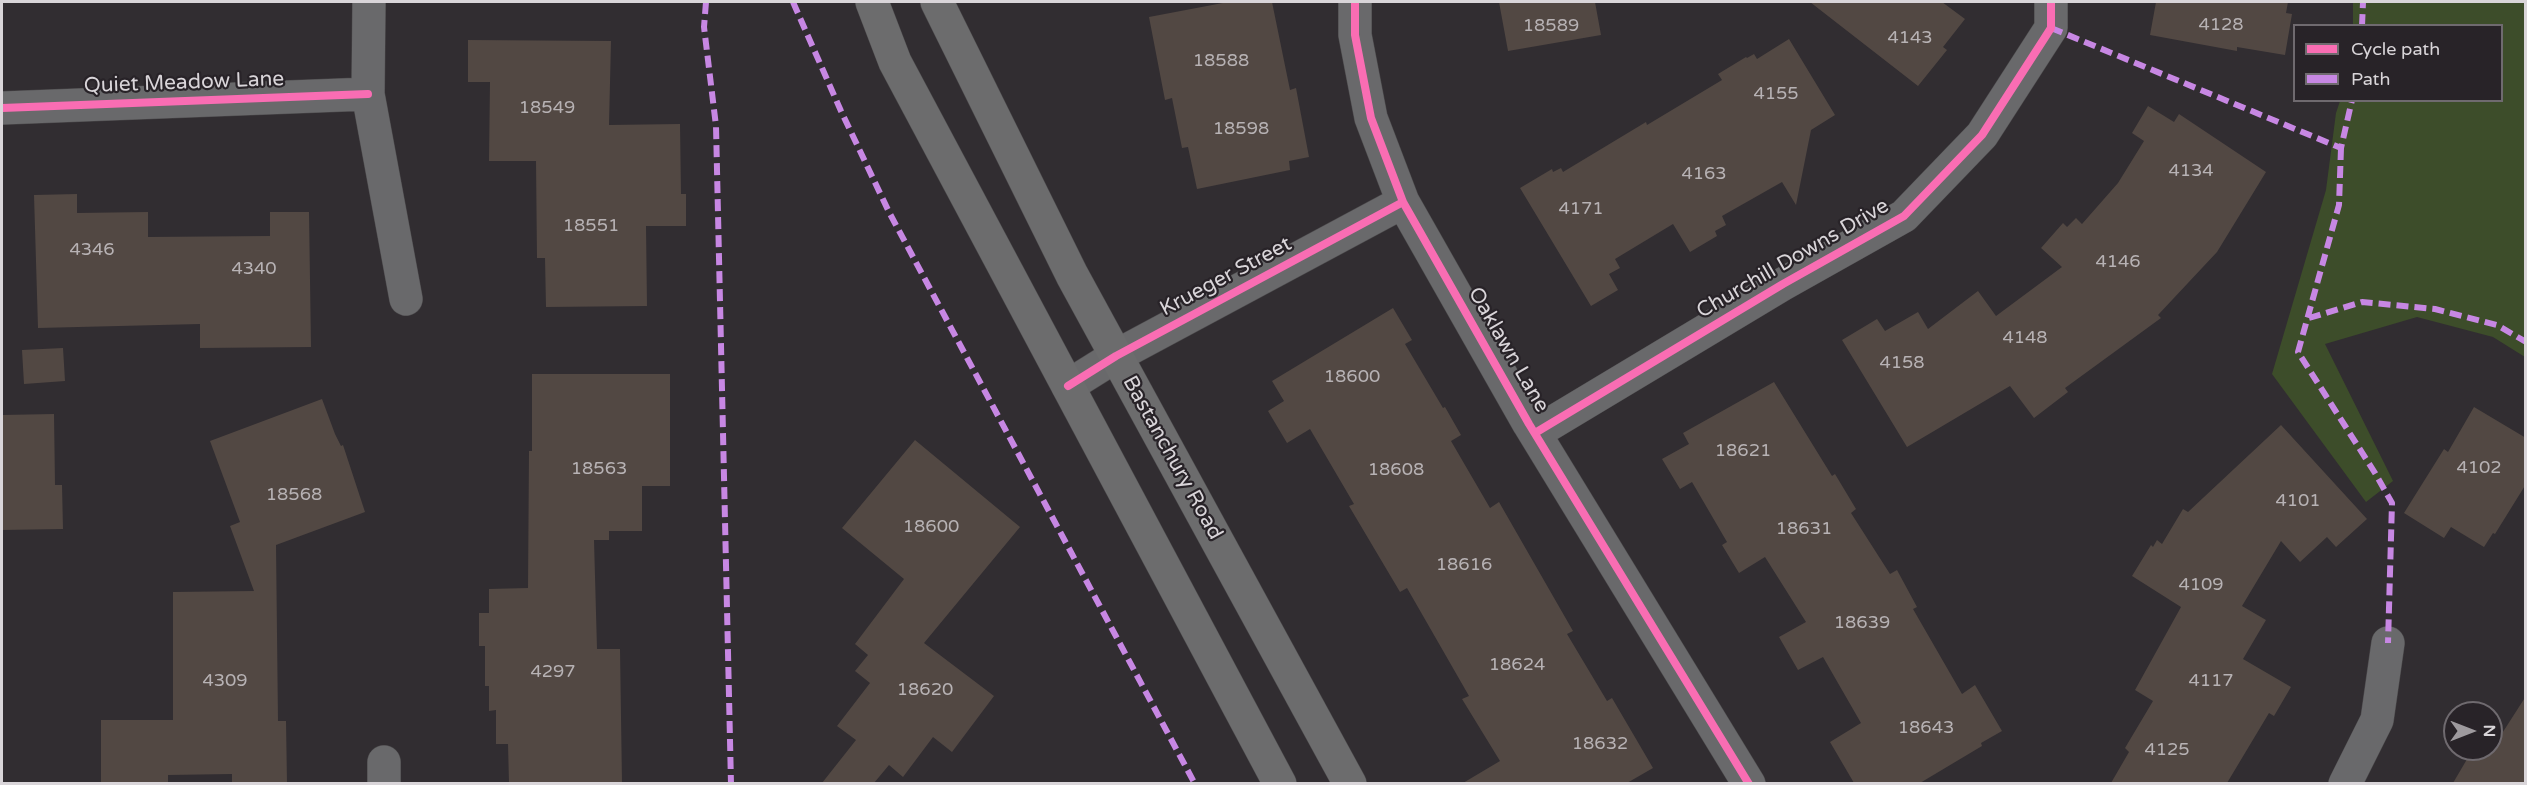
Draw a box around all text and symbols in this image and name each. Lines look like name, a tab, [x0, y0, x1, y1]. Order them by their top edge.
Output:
house number: 4128	[2198, 14, 2244, 36]
house number: 18589	[1523, 15, 1579, 37]
legend	[2293, 24, 2503, 102]
house number: 4143	[1887, 27, 1933, 49]
text: Cycle path	[2351, 38, 2440, 60]
house number: 18588	[1193, 50, 1249, 72]
street label: Quiet Meadow Lane	[83, 67, 285, 99]
text: Path	[2351, 68, 2390, 90]
house number: 4155	[1753, 83, 1799, 105]
house number: 18549	[519, 97, 575, 119]
house number: 18598	[1213, 118, 1269, 140]
house number: 4134	[2168, 160, 2214, 182]
house number: 4163	[1681, 163, 1727, 185]
street label: Churchill Downs Drive	[1692, 194, 1894, 324]
house number: 4171	[1558, 198, 1604, 220]
house number: 18551	[563, 215, 619, 237]
street label: Krueger Street	[1156, 232, 1296, 322]
house number: 4346	[69, 239, 115, 261]
house number: 4146	[2095, 251, 2141, 273]
house number: 4340	[231, 258, 277, 280]
street label: Oaklawn Lane	[1462, 283, 1554, 417]
house number: 4148	[2002, 327, 2048, 349]
house number: 4158	[1879, 352, 1925, 374]
house number: 18600	[1324, 366, 1380, 388]
street label: Bastanchury Road	[1117, 372, 1227, 544]
house number: 18621	[1715, 440, 1771, 462]
house number: 4102	[2456, 457, 2502, 479]
house number: 18563	[571, 458, 627, 480]
house number: 18608	[1368, 459, 1424, 481]
house number: 18568	[266, 484, 322, 506]
house number: 4101	[2275, 490, 2321, 512]
house number: 18600	[903, 516, 959, 538]
house number: 18631	[1776, 518, 1832, 540]
house number: 18616	[1436, 554, 1492, 576]
house number: 4109	[2178, 574, 2224, 596]
house number: 18639	[1834, 612, 1890, 634]
house number: 18624	[1489, 654, 1545, 676]
house number: 4297	[530, 661, 576, 683]
house number: 4309	[202, 670, 248, 692]
house number: 4117	[2188, 670, 2234, 692]
house number: 18620	[897, 679, 953, 701]
north arrow	[2443, 701, 2503, 761]
house number: 18643	[1898, 717, 1954, 739]
text: N	[2479, 725, 2499, 737]
house number: 18632	[1572, 733, 1628, 755]
house number: 4125	[2144, 739, 2190, 761]

